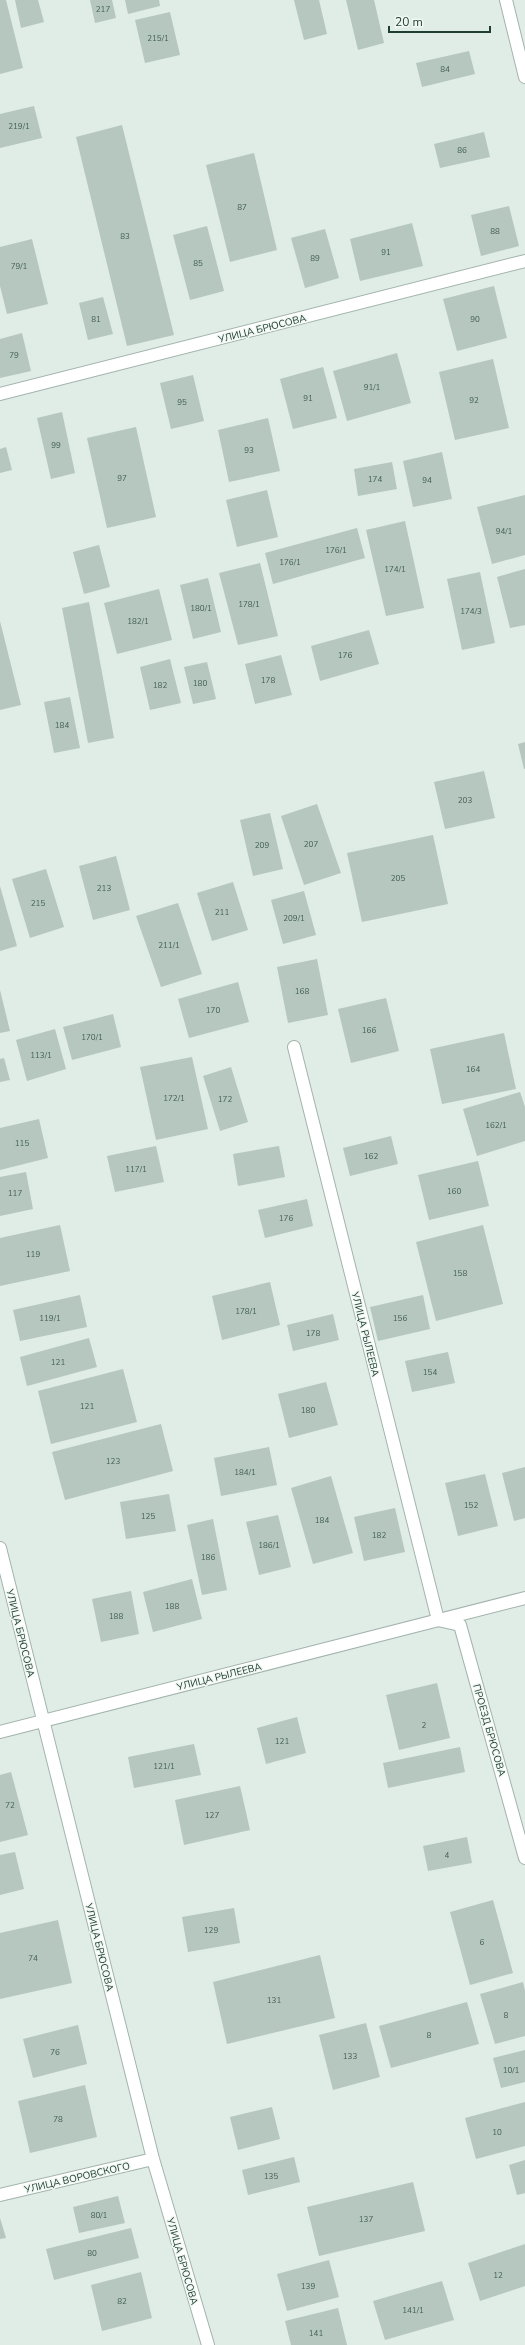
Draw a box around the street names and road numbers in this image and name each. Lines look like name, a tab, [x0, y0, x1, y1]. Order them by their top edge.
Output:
street label: УЛИЦА БРЮСОВА	[216, 311, 308, 347]
street label: УЛИЦА РЫЛЕЕВА	[347, 1289, 383, 1379]
street label: УЛИЦА БРЮСОВА	[2, 1587, 38, 1679]
street label: УЛИЦА РЫЛЕЕВА	[174, 1659, 264, 1695]
street label: ПРОЕЗД БРЮСОВА	[469, 1683, 509, 1779]
street label: УЛИЦА БРЮСОВА	[81, 1901, 117, 1993]
street label: УЛИЦА ВОРОВСКОГО	[22, 2159, 132, 2197]
street label: УЛИЦА БРЮСОВА	[163, 2215, 201, 2307]

